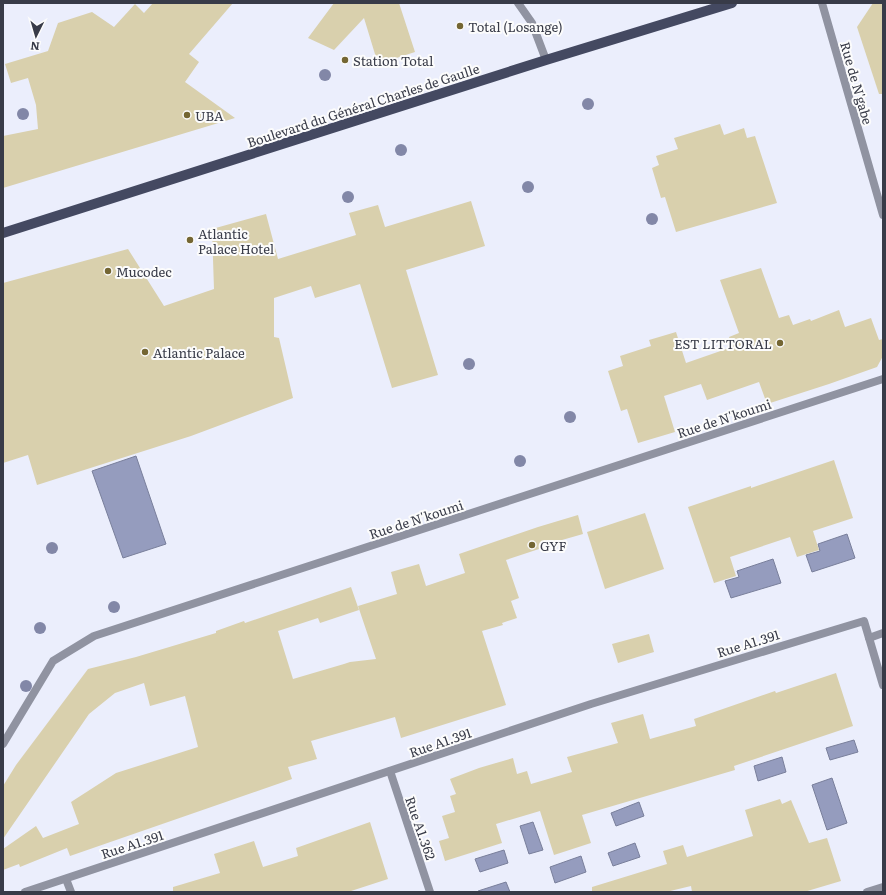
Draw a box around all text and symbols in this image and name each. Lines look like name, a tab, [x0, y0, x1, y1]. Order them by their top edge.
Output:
north arrow	[16, 16, 56, 56]
place label: Total (Losange)	[468, 17, 563, 36]
marker: Total (Losange)	[455, 21, 465, 31]
text: N	[30, 39, 40, 55]
street label: Rue de N'gabe	[836, 39, 878, 127]
place label: Station Total	[353, 51, 434, 70]
marker: Station Total	[340, 55, 350, 65]
street label: Boulevard du Général Charles de Gaulle	[244, 58, 482, 152]
place label: UBA	[195, 106, 224, 125]
marker: UBA	[182, 110, 192, 120]
place label: Atlantic Palace Hotel	[198, 224, 275, 258]
marker: Atlantic Palace Hotel	[185, 235, 195, 245]
place label: Mucodec	[116, 262, 172, 281]
marker: Mucodec	[103, 266, 113, 276]
place label: EST LITTORAL	[674, 334, 772, 353]
marker: EST LITTORAL	[775, 338, 785, 348]
place label: Atlantic Palace	[153, 343, 245, 362]
marker: Atlantic Palace	[140, 347, 150, 357]
street label: Rue de N'koumi	[674, 394, 774, 442]
street label: Rue de N'koumi	[366, 495, 466, 543]
place label: GYF	[540, 536, 567, 555]
marker: GYF	[527, 540, 537, 550]
street label: Rue A1.391	[714, 624, 782, 662]
street label: Rue A1.391	[406, 722, 474, 762]
street label: Rue A1.362	[401, 794, 441, 863]
street label: Rue A1.391	[98, 825, 166, 863]

